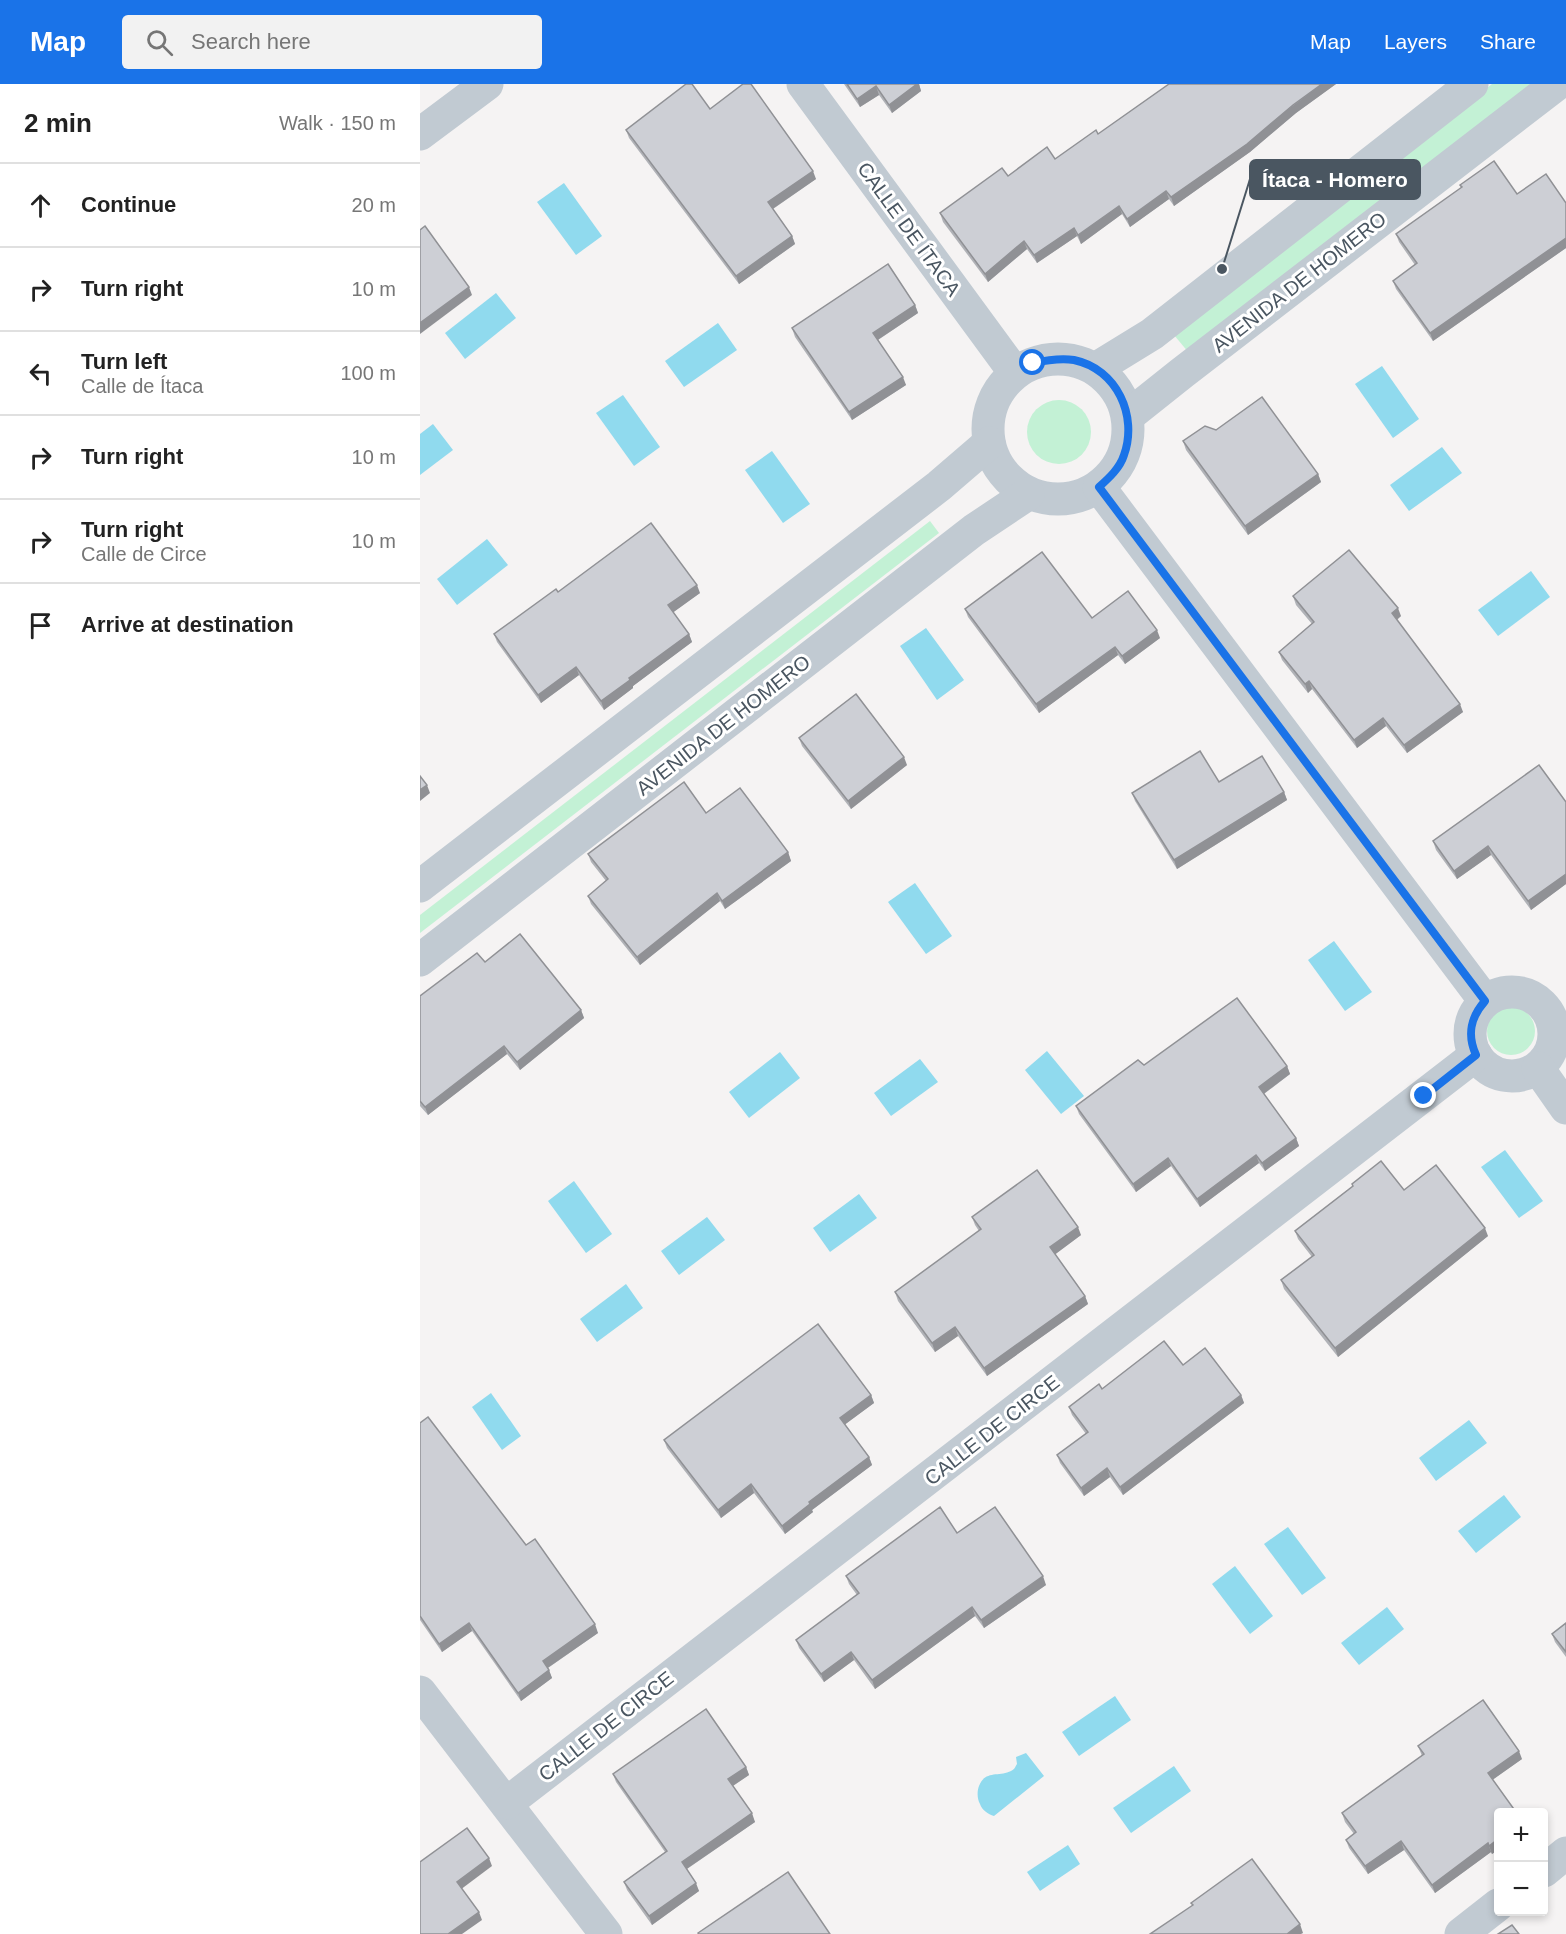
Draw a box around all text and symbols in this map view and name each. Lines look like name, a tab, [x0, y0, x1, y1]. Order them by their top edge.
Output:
search box	[122, 15, 542, 69]
text: Map	[30, 26, 86, 57]
icon: search	[143, 26, 176, 59]
text: Search here	[191, 29, 311, 54]
text: Map	[1310, 30, 1351, 53]
text: Layers	[1384, 30, 1447, 53]
text: Share	[1480, 30, 1536, 53]
text: 2 min	[24, 108, 92, 138]
text: Walk · 150 m	[279, 112, 396, 134]
street label: CALLE DE ÍTACA	[853, 158, 965, 301]
callout: Ítaca - Homero	[1250, 160, 1420, 199]
text: Ítaca - Homero	[1262, 168, 1408, 191]
icon: ahead	[24, 189, 57, 222]
text: Continue	[81, 192, 176, 217]
text: 20 m	[352, 194, 396, 216]
street label: AVENIDA DE HOMERO	[1208, 207, 1390, 357]
icon: right	[24, 273, 57, 306]
text: Turn right	[81, 276, 183, 301]
text: 10 m	[352, 278, 396, 300]
text: Turn left	[81, 349, 167, 374]
route start	[1019, 349, 1045, 375]
icon: left	[24, 357, 57, 390]
text: 100 m	[340, 362, 396, 384]
text: Calle de Ítaca	[81, 375, 203, 397]
icon: right	[24, 441, 57, 474]
text: Turn right	[81, 444, 183, 469]
text: 10 m	[352, 446, 396, 468]
text: Turn right	[81, 517, 183, 542]
icon: right	[24, 525, 57, 558]
text: 10 m	[352, 530, 396, 552]
text: Calle de Circe	[81, 543, 207, 565]
icon: arrive	[24, 609, 57, 642]
text: Arrive at destination	[81, 612, 294, 637]
street label: AVENIDA DE HOMERO	[632, 650, 814, 800]
route end	[1410, 1082, 1436, 1108]
street label: CALLE DE CIRCE	[920, 1371, 1064, 1489]
street label: CALLE DE CIRCE	[534, 1667, 678, 1785]
map controls	[1494, 1808, 1548, 1916]
button: +	[1494, 1808, 1548, 1862]
button: −	[1494, 1862, 1548, 1916]

